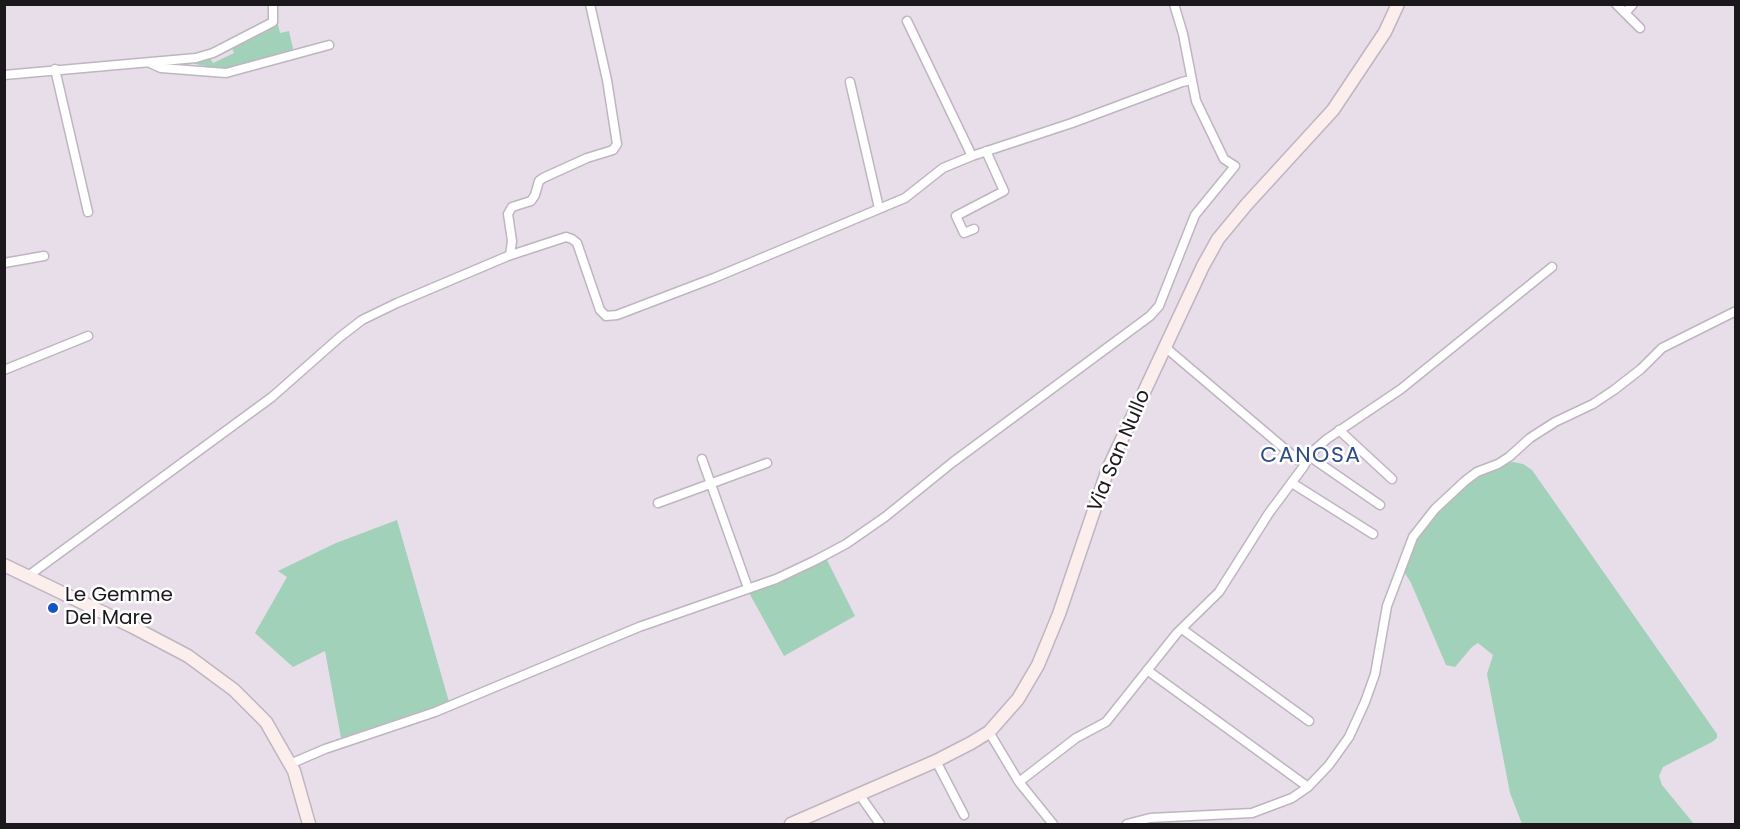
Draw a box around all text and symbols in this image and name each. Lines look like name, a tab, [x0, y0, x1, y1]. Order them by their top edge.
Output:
street label: Via San Nullo	[1084, 386, 1156, 516]
district label: CANOSA	[1260, 443, 1362, 469]
place label: Le Gemme Del Mare	[65, 584, 173, 631]
marker: Le Gemme Del Mare	[46, 601, 60, 615]

